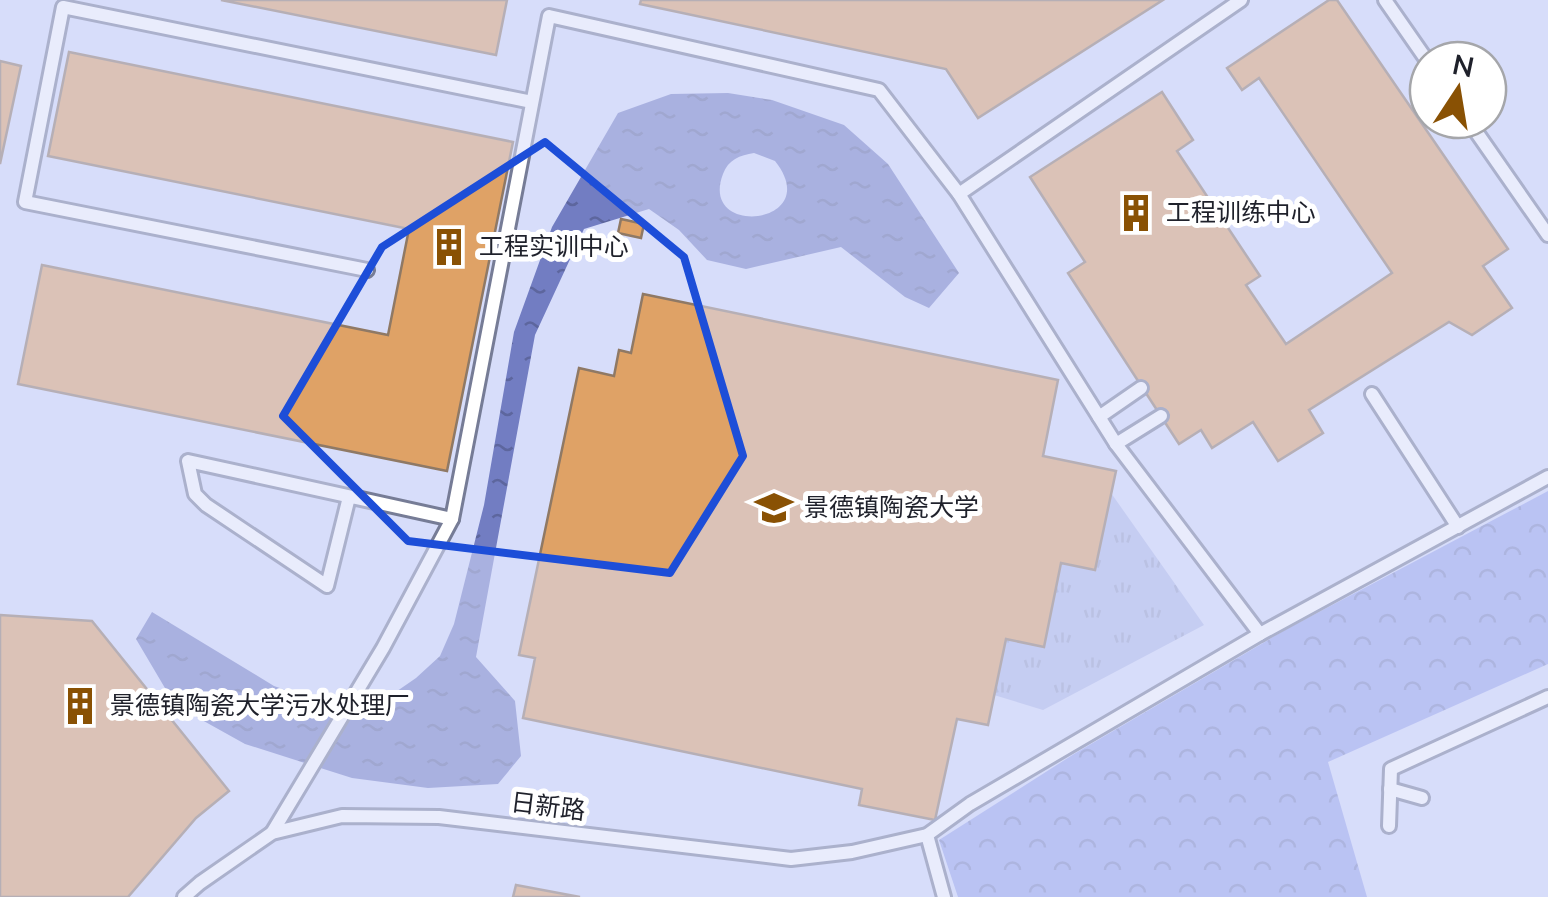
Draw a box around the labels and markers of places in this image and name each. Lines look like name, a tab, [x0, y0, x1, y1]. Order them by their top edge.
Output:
building icon: 工程训练中心	[1115, 192, 1157, 234]
place label: 工程训练中心	[1166, 196, 1316, 230]
building icon: 工程实训中心	[428, 226, 470, 268]
place label: 工程实训中心	[479, 230, 629, 264]
school or university icon: 景德镇陶瓷大学	[753, 487, 795, 529]
place label: 景德镇陶瓷大学	[804, 491, 979, 525]
building icon: 景德镇陶瓷大学污水处理厂	[59, 685, 101, 727]
place label: 景德镇陶瓷大学污水处理厂	[110, 689, 410, 723]

